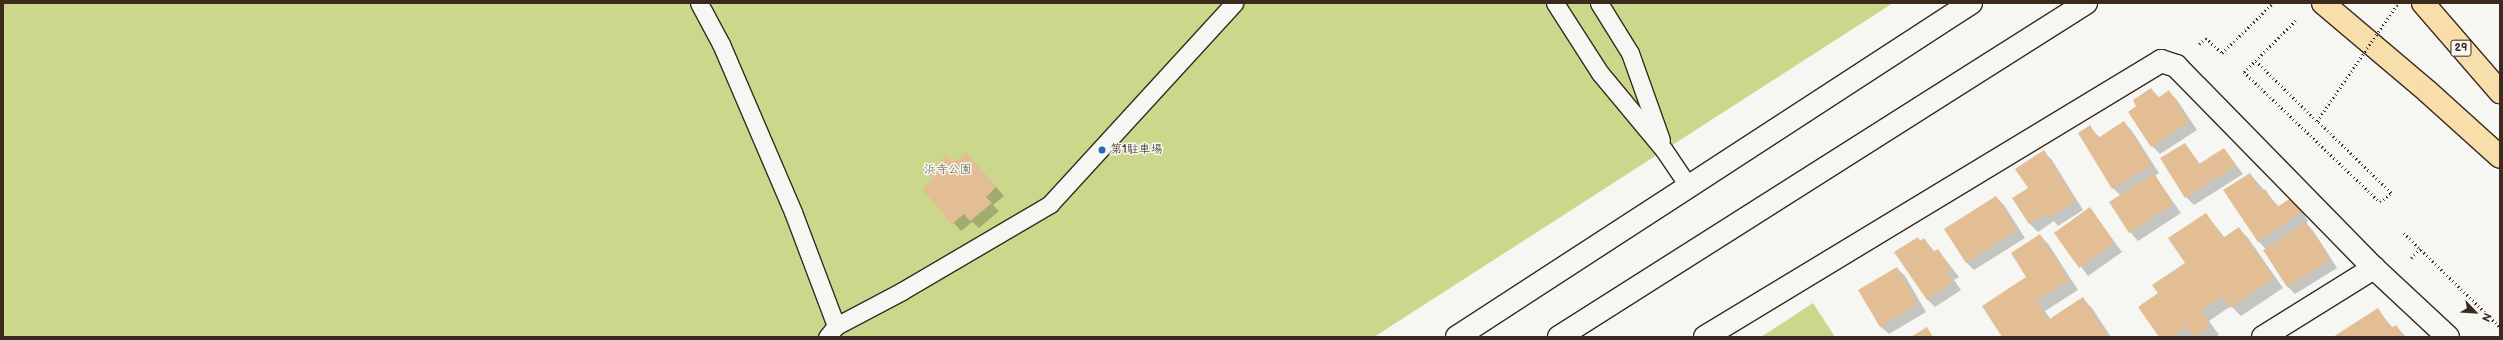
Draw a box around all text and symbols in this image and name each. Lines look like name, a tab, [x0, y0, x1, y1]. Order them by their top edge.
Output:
road number: 29	[2450, 39, 2472, 57]
place label: 第1駐車場	[1110, 143, 1163, 157]
marker: 第1駐車場	[1097, 145, 1107, 155]
park label: 浜寺公園	[924, 163, 972, 177]
north arrow	[2455, 292, 2495, 332]
text: N	[2479, 311, 2494, 324]

